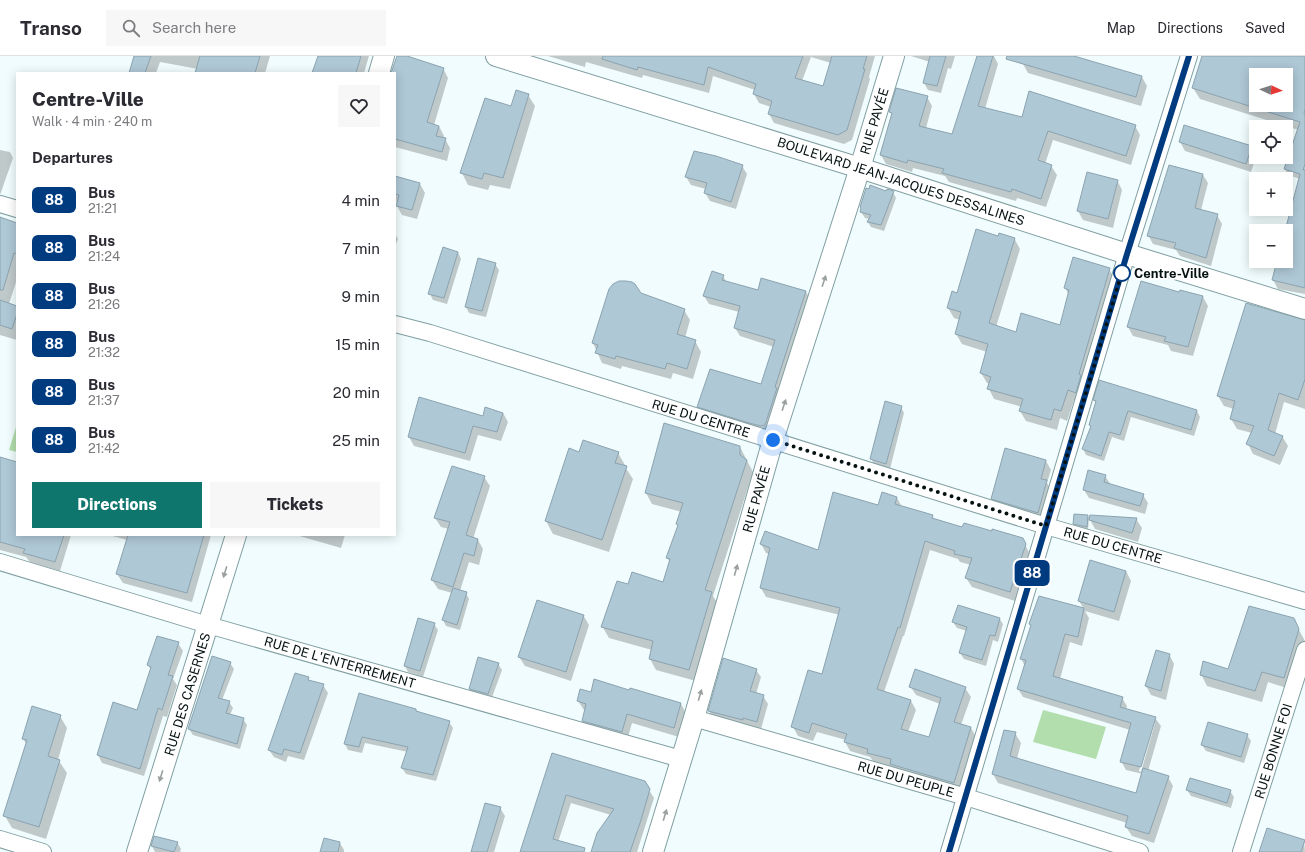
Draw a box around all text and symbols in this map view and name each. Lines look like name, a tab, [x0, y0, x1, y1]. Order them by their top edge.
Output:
search box	[106, 10, 386, 46]
text: Transo	[20, 17, 82, 39]
icon: search	[120, 17, 142, 39]
text: Search here	[152, 19, 236, 36]
text: Map	[1107, 20, 1135, 36]
text: Directions	[1157, 20, 1223, 36]
text: Saved	[1245, 20, 1285, 36]
north arrow	[1249, 68, 1293, 112]
map controls	[1249, 68, 1293, 268]
button: heart	[338, 85, 380, 127]
street label: RUE PAVÉE	[856, 86, 892, 156]
text: Centre-Ville	[32, 88, 144, 110]
text: Walk · 4 min · 240 m	[32, 114, 152, 129]
button: locate	[1249, 120, 1293, 164]
street label: BOULEVARD JEAN-JACQUES DESSALINES	[775, 134, 1026, 229]
text: Departures	[32, 149, 113, 166]
button: +	[1249, 172, 1293, 216]
text: Bus	[88, 184, 115, 201]
text: 88	[45, 192, 63, 208]
text: 4 min	[341, 192, 380, 209]
text: 21:21	[88, 201, 117, 216]
button: −	[1249, 224, 1293, 268]
text: Bus	[88, 232, 115, 249]
text: 88	[45, 240, 63, 256]
text: 7 min	[342, 240, 380, 257]
text: 21:24	[88, 249, 120, 264]
marker: Centre-Ville	[1113, 264, 1131, 282]
place label: Centre-Ville	[1134, 266, 1209, 281]
one-way arrow	[821, 275, 827, 287]
text: Bus	[88, 280, 115, 297]
text: 88	[45, 288, 63, 304]
text: 9 min	[342, 288, 380, 305]
text: 21:26	[88, 297, 120, 312]
text: Bus	[88, 328, 115, 345]
text: 88	[45, 336, 63, 352]
text: 15 min	[335, 336, 380, 353]
text: 21:32	[88, 345, 120, 360]
text: Bus	[88, 376, 115, 393]
text: 88	[45, 384, 63, 400]
text: 20 min	[333, 384, 380, 401]
text: 21:37	[88, 393, 120, 408]
street label: RUE DU CENTRE	[650, 396, 752, 441]
one-way arrow	[781, 399, 787, 411]
text: Bus	[88, 424, 115, 441]
your location	[763, 430, 783, 450]
text: 88	[45, 432, 63, 448]
text: 25 min	[332, 432, 380, 449]
text: 21:42	[88, 441, 120, 456]
street label: RUE PAVÉE	[739, 464, 773, 534]
button: Directions	[32, 482, 202, 528]
button: Tickets	[210, 482, 380, 528]
street label: RUE DU CENTRE	[1062, 524, 1164, 567]
line badge: 88	[1014, 560, 1050, 586]
one-way arrow	[733, 564, 739, 576]
text: 88	[1023, 565, 1041, 581]
one-way arrow	[222, 567, 228, 579]
street label: RUE DES CASERNES	[162, 631, 213, 758]
street label: RUE DE L'ENTERREMENT	[263, 634, 417, 691]
one-way arrow	[697, 689, 703, 701]
street label: RUE BONNE FOI	[1252, 702, 1295, 801]
street label: RUE DU PEUPLE	[856, 759, 956, 800]
one-way arrow	[158, 771, 164, 783]
one-way arrow	[662, 808, 668, 820]

